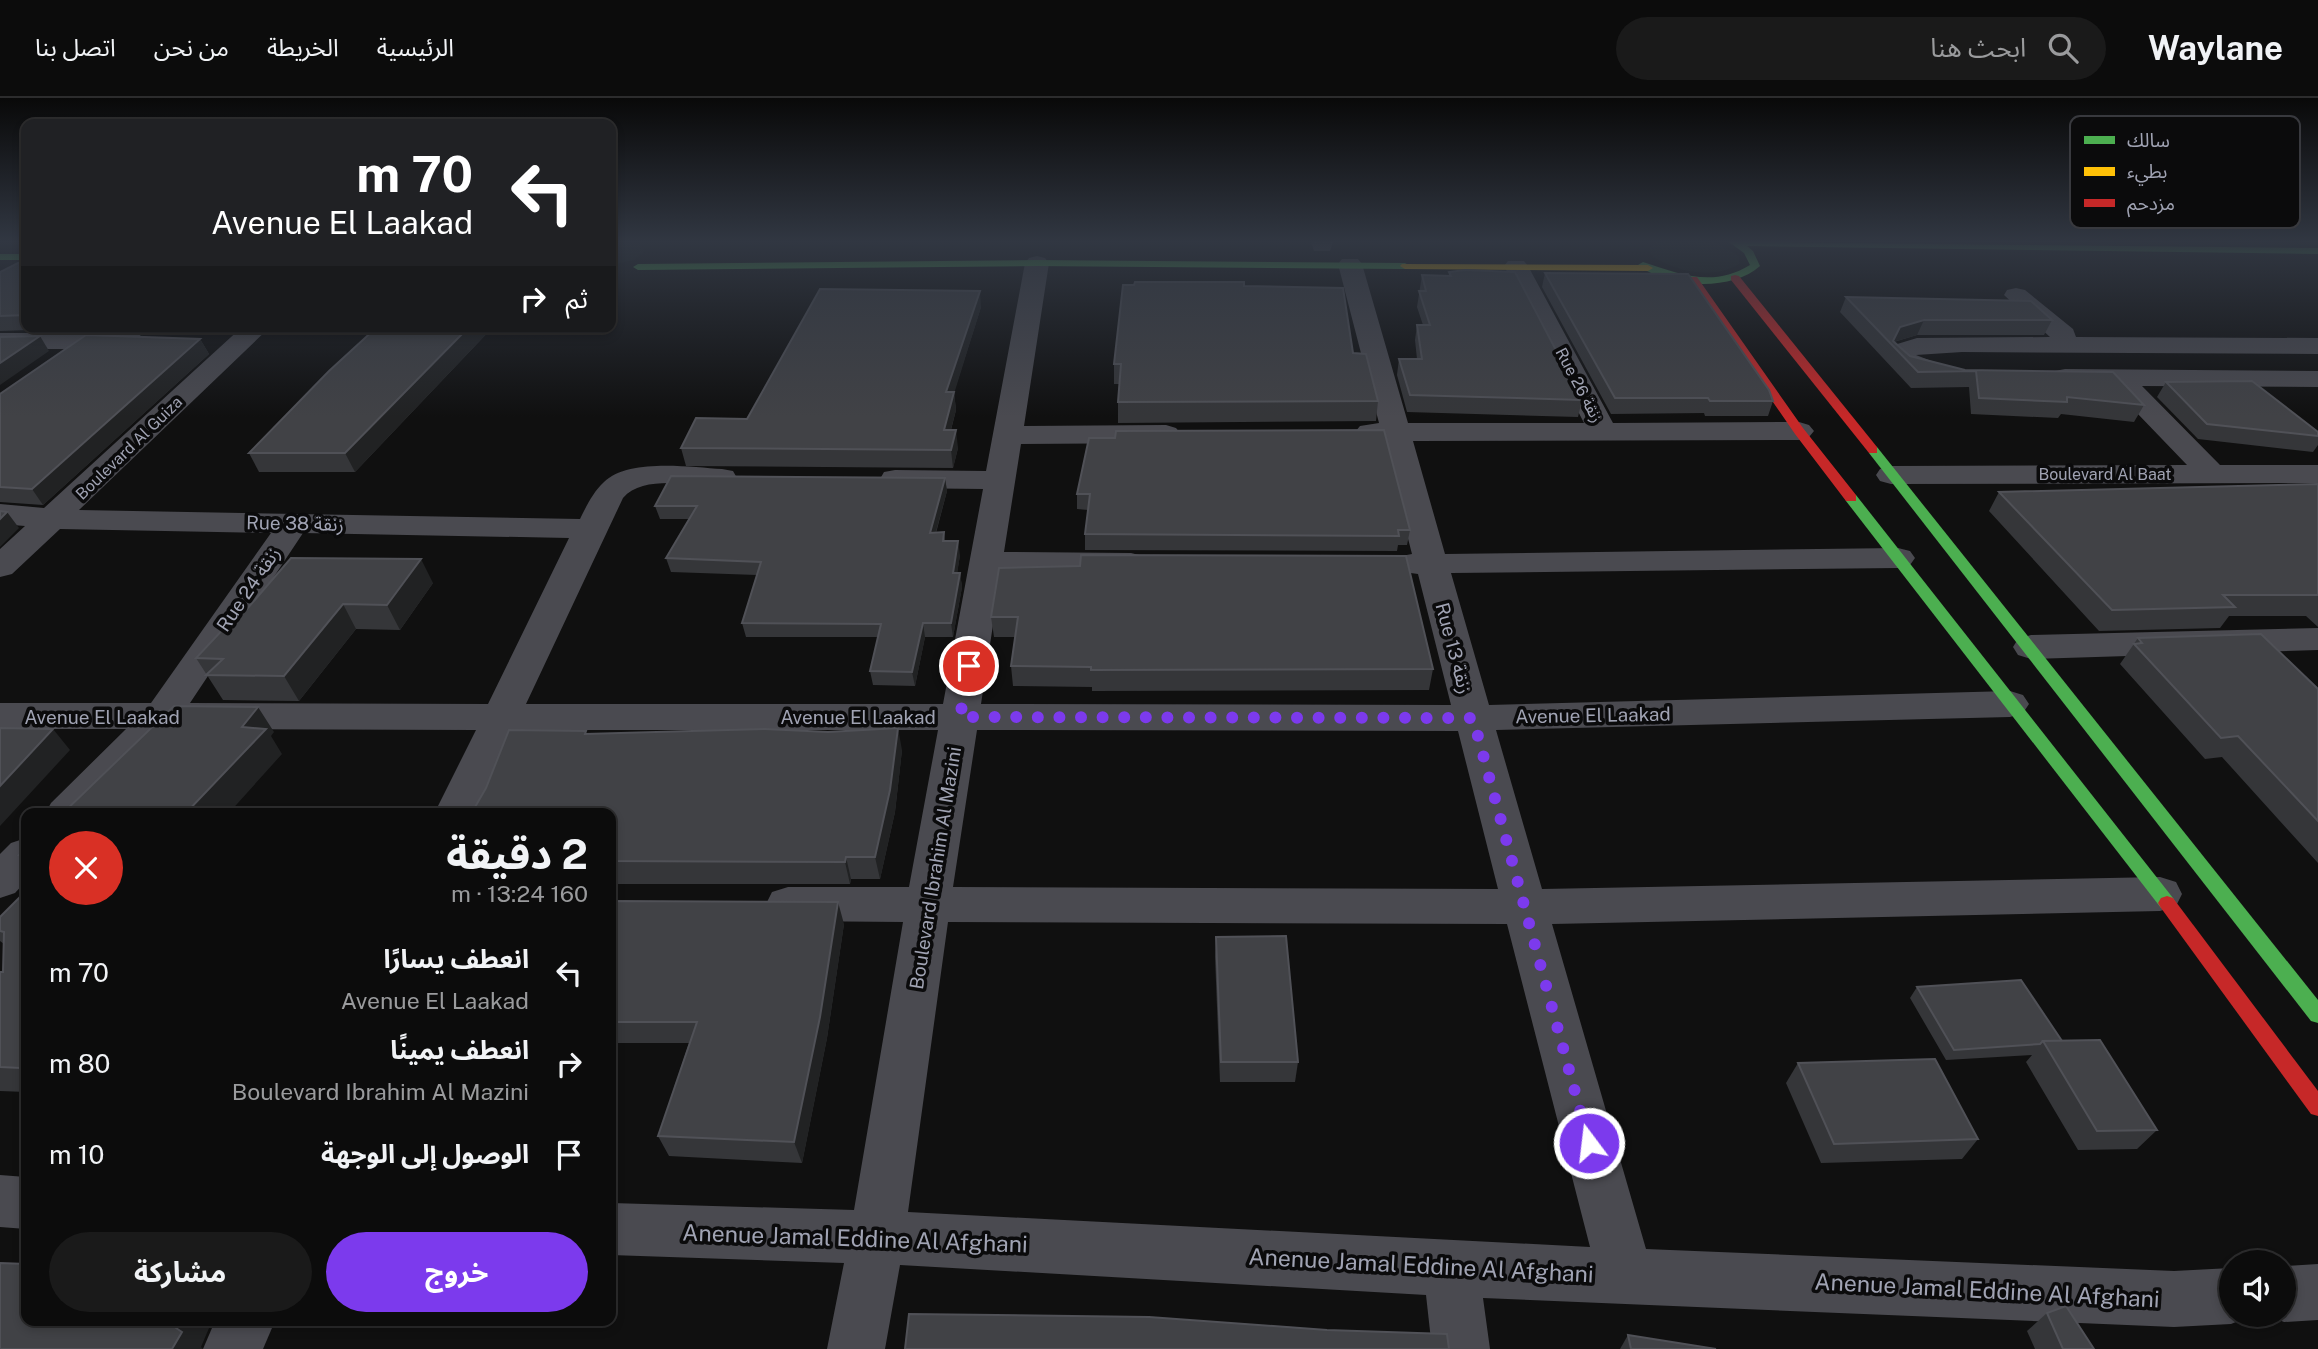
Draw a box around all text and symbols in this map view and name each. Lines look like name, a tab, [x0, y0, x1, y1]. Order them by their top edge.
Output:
search box	[1616, 17, 2106, 80]
icon: search	[2044, 29, 2082, 67]
text: Waylane	[2148, 29, 2283, 67]
text: ابحث هنا	[1930, 32, 2026, 63]
text: اتصل بنا	[35, 33, 116, 61]
text: من نحن	[154, 33, 229, 61]
text: الخريطة	[267, 33, 339, 61]
text: الرئيسية	[377, 33, 454, 61]
legend	[2070, 116, 2300, 228]
text: سالك	[2127, 129, 2170, 151]
text: 70 m	[356, 145, 473, 203]
icon: left	[497, 147, 588, 238]
text: بطيء	[2127, 160, 2167, 186]
text: مزدحم	[2127, 192, 2175, 218]
text: Avenue El Laakad	[211, 204, 473, 241]
icon: right	[514, 280, 552, 318]
text: ثم	[566, 283, 588, 314]
street label: Rue 26 زنقة	[1551, 345, 1607, 425]
street label: Boulevard Al Guiza	[72, 392, 186, 504]
street label: Boulevard Al Baat	[2038, 465, 2172, 484]
street label: Rue 38 زنقة	[246, 511, 344, 536]
street label: Rue 24 زنقة	[212, 543, 285, 636]
street label: Rue 13 زنقة	[1430, 600, 1477, 696]
pin	[939, 636, 999, 696]
icon: arrive	[950, 647, 988, 685]
street label: Avenue El Laakad	[1515, 703, 1671, 727]
street label: Avenue El Laakad	[24, 706, 180, 728]
street label: Avenue El Laakad	[780, 706, 936, 728]
street label: Boulevard Ibrahim Al Mazini	[905, 745, 965, 991]
text: 2 دقيقة	[446, 829, 588, 878]
button: close	[49, 831, 123, 905]
text: 160 m · 13:24	[451, 880, 588, 907]
text: انعطف يسارًا	[383, 943, 529, 974]
icon: left	[550, 954, 588, 992]
text: 70 m	[49, 957, 109, 988]
text: Avenue El Laakad	[341, 987, 529, 1014]
text: انعطف يمينًا	[390, 1034, 529, 1065]
icon: right	[550, 1045, 588, 1083]
text: 80 m	[49, 1048, 110, 1079]
text: Boulevard Ibrahim Al Mazini	[232, 1078, 529, 1105]
position arrow	[1552, 1106, 1626, 1180]
icon: arrive	[550, 1136, 588, 1174]
text: الوصول إلى الوجهة	[321, 1138, 529, 1169]
text: 10 m	[49, 1139, 104, 1170]
street label: Anenue Jamal Eddine Al Afghani	[682, 1218, 1028, 1258]
button: مشاركة	[49, 1232, 312, 1312]
button: خروج	[326, 1232, 588, 1312]
street label: Anenue Jamal Eddine Al Afghani	[1248, 1242, 1594, 1288]
map controls	[2219, 1250, 2296, 1327]
button: sound	[2219, 1250, 2296, 1327]
street label: Anenue Jamal Eddine Al Afghani	[1814, 1267, 2160, 1313]

